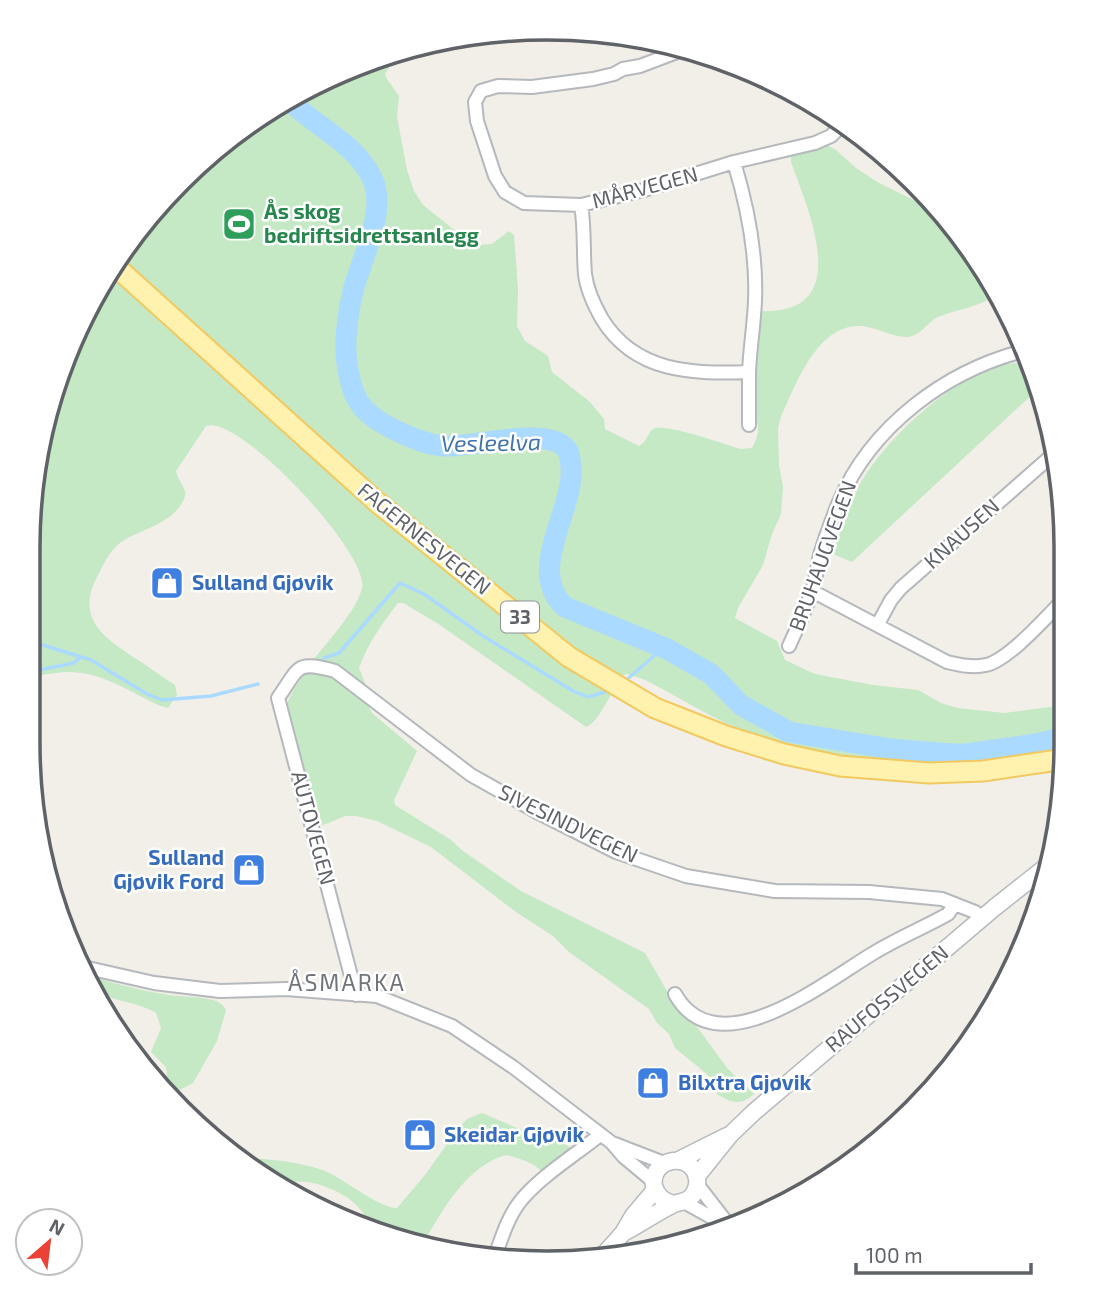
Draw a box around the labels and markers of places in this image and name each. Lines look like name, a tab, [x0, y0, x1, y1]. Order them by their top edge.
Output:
place label: Ås skog bedriftsidrettsanlegg	[264, 198, 479, 247]
sports icon: Ås skog bedriftsidrettsanlegg	[220, 205, 258, 243]
shop icon: Sulland Gjøvik	[148, 564, 186, 602]
place label: Sulland Gjøvik	[192, 569, 334, 594]
place label: Sulland Gjøvik Ford	[113, 844, 224, 893]
shop icon: Sulland Gjøvik Ford	[230, 851, 268, 889]
shop icon: Bilxtra Gjøvik	[634, 1064, 672, 1102]
place label: Bilxtra Gjøvik	[678, 1069, 812, 1094]
shop icon: Skeidar Gjøvik	[401, 1116, 439, 1154]
place label: Skeidar Gjøvik	[444, 1121, 584, 1146]

